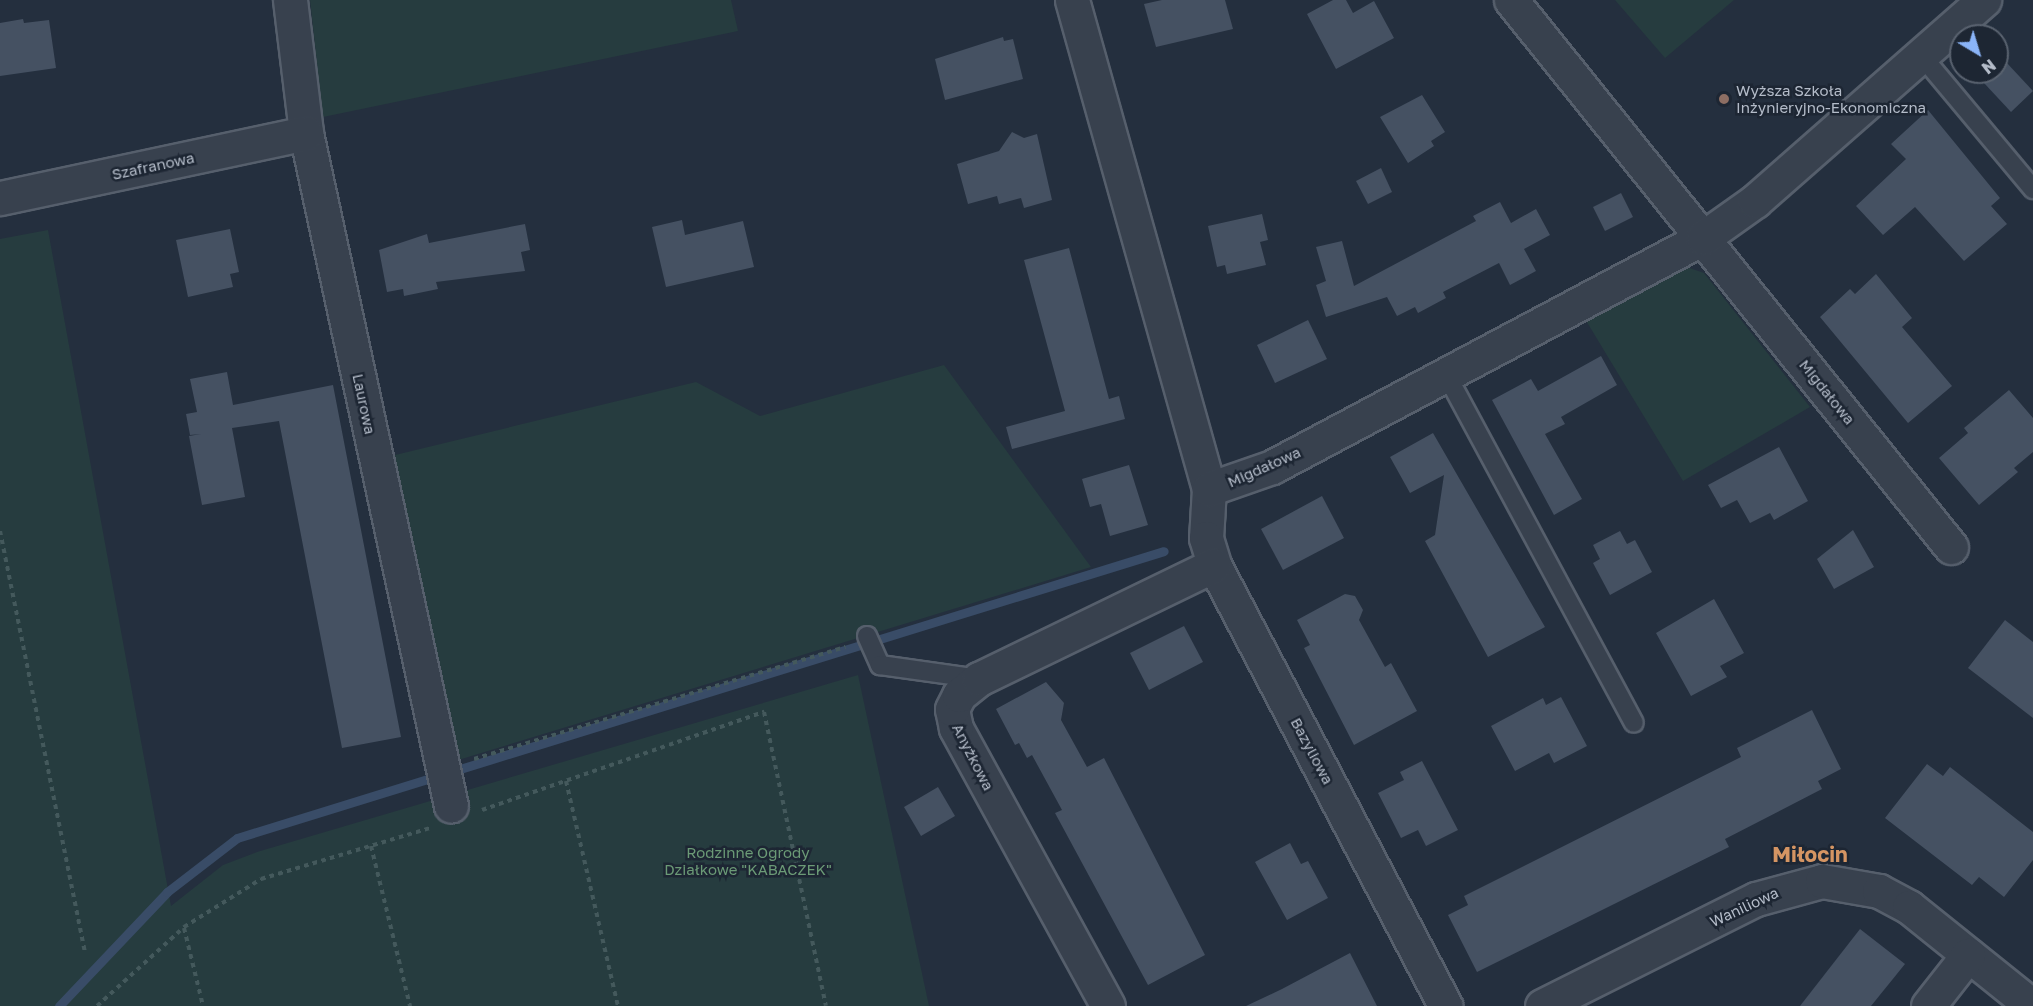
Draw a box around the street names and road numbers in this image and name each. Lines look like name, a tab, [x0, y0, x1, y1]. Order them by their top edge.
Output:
street label: Szafranowa	[110, 149, 196, 183]
street label: Migdałowa	[1795, 356, 1859, 428]
street label: Laurowa	[349, 372, 379, 436]
street label: Migdałowa	[1225, 443, 1303, 491]
street label: Bazyliowa	[1287, 715, 1337, 787]
street label: Anyżkowa	[949, 721, 997, 793]
street label: Waniliowa	[1707, 883, 1781, 931]

